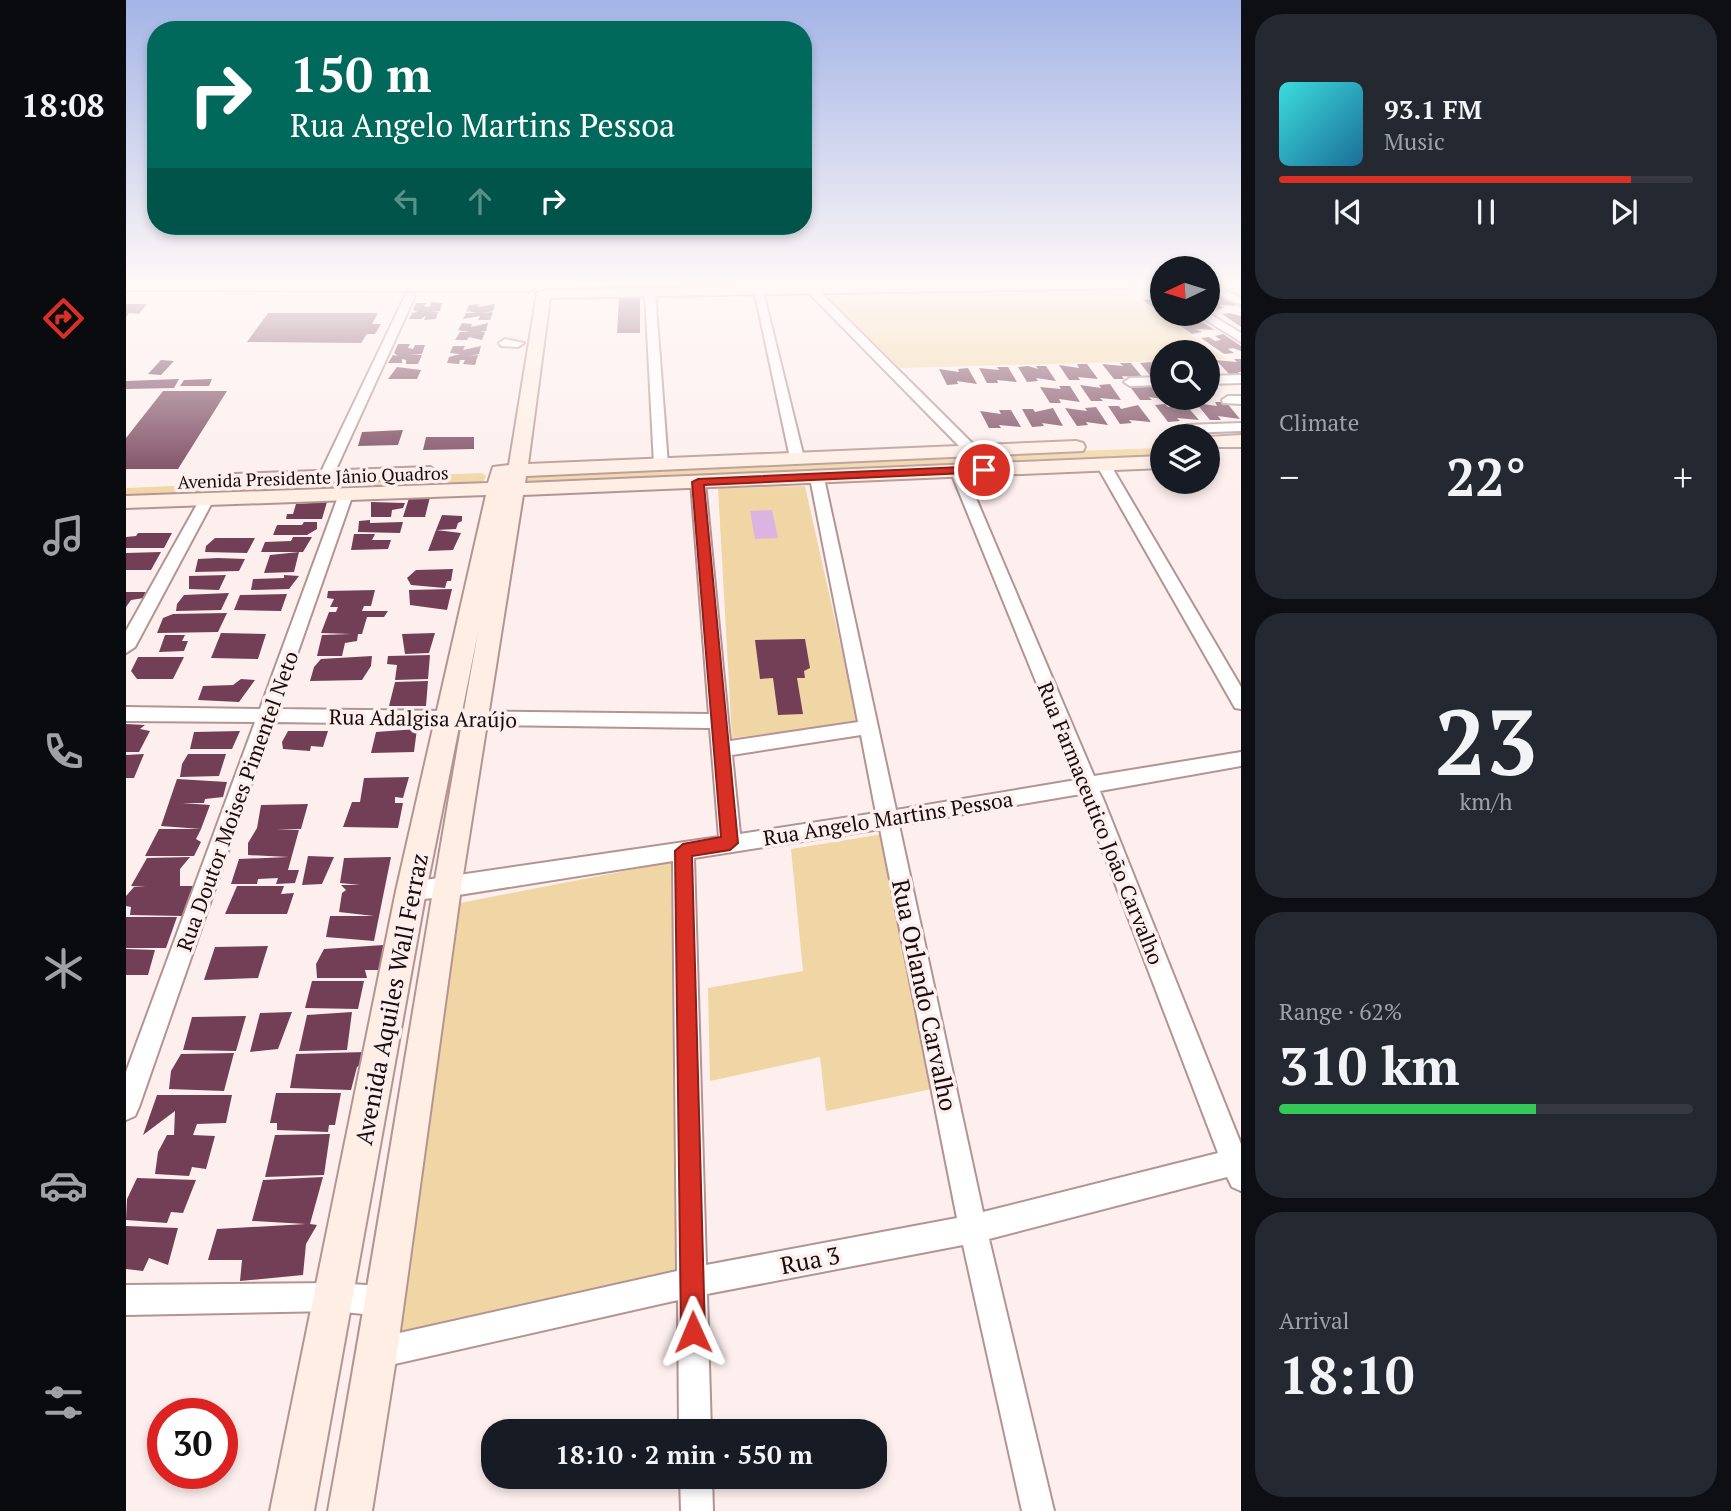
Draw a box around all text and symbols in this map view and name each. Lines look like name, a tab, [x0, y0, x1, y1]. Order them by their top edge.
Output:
text: 150 m	[290, 41, 432, 106]
icon: right	[175, 49, 266, 140]
text: 18:08	[21, 84, 105, 126]
text: 93.1 FM	[1384, 92, 1482, 126]
text: Rua Angelo Martins Pessoa	[290, 104, 675, 146]
text: Music	[1384, 126, 1445, 157]
icon: left	[388, 182, 426, 220]
icon: ahead	[461, 182, 499, 220]
icon: right	[534, 182, 572, 220]
icon: previous	[1329, 193, 1367, 231]
icon: pause	[1467, 193, 1505, 231]
icon: next	[1605, 193, 1643, 231]
north arrow	[1150, 256, 1220, 326]
map controls	[1150, 256, 1220, 494]
icon: directions	[39, 294, 88, 343]
button: search	[1150, 340, 1220, 410]
text: Climate	[1279, 407, 1359, 438]
button: layers	[1150, 424, 1220, 494]
pin	[954, 440, 1014, 500]
text: 22°	[1446, 442, 1526, 511]
icon: arrive	[965, 451, 1003, 489]
text: −	[1279, 452, 1299, 502]
text: +	[1673, 452, 1693, 502]
street label: Avenida Presidente Jânio Quadros	[177, 460, 449, 494]
icon: music	[39, 511, 88, 560]
street label: Rua Doutor Moises Pimentel Neto	[170, 647, 304, 955]
street label: Rua Farmaceutico João Carvalho	[1031, 678, 1171, 968]
text: 23	[1435, 680, 1537, 801]
street label: Rua Adalgisa Araújo	[329, 702, 517, 734]
icon: phone	[39, 727, 88, 776]
street label: Rua Angelo Martins Pessoa	[761, 784, 1015, 852]
text: km/h	[1459, 786, 1513, 817]
street label: Avenida Aquiles Wall Ferraz	[347, 850, 435, 1148]
street label: Rua Orlando Carvalho	[885, 876, 965, 1114]
icon: climate	[39, 944, 88, 993]
text: Range · 62%	[1279, 996, 1402, 1027]
text: 310 km	[1279, 1031, 1460, 1100]
icon: car	[39, 1161, 88, 1210]
street label: Rua 3	[778, 1239, 842, 1281]
position arrow	[656, 1295, 730, 1369]
text: Arrival	[1279, 1305, 1350, 1336]
text: 18:10	[1279, 1340, 1414, 1409]
icon: filters	[39, 1378, 88, 1427]
speed limit sign: 30	[147, 1398, 238, 1489]
text: 18:10 · 2 min · 550 m	[555, 1437, 813, 1471]

